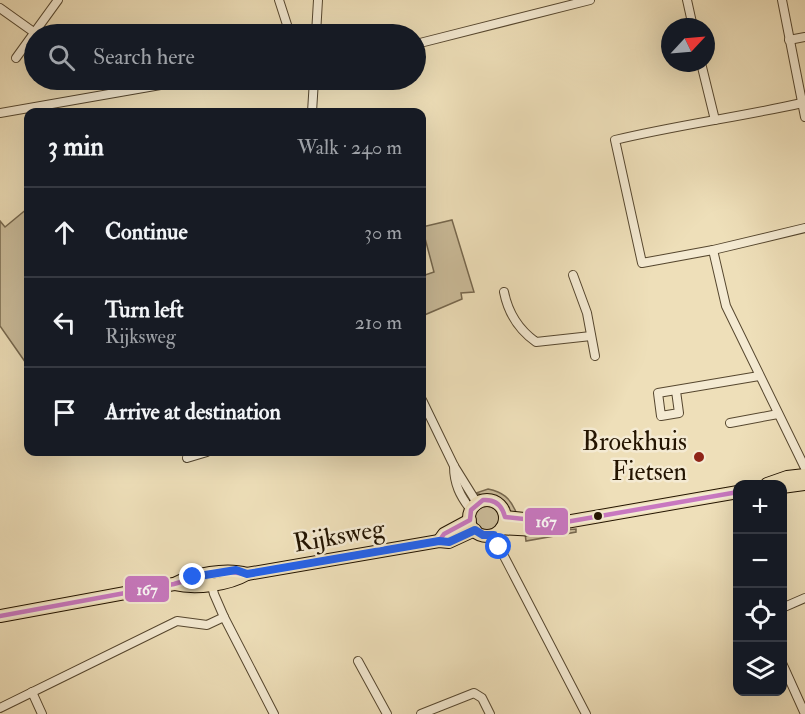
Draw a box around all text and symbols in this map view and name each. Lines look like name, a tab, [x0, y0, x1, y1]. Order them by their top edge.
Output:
north arrow	[661, 18, 715, 72]
search box	[24, 24, 426, 90]
icon: search	[45, 41, 78, 74]
text: Search here	[93, 43, 195, 71]
text: 3 min	[48, 131, 104, 163]
text: Walk · 240 m	[297, 135, 402, 160]
icon: ahead	[48, 216, 81, 249]
text: Continue	[105, 218, 188, 246]
text: 30 m	[364, 220, 402, 245]
text: Turn left	[105, 296, 184, 324]
icon: left	[48, 306, 81, 339]
text: 210 m	[355, 310, 402, 335]
text: Rijksweg	[105, 324, 176, 349]
icon: arrive	[48, 396, 81, 429]
text: Arrive at destination	[105, 398, 281, 426]
place label: Broekhuis Fietsen	[582, 426, 687, 488]
marker: Broekhuis Fietsen	[692, 450, 706, 464]
map controls	[733, 480, 787, 696]
button: +	[733, 480, 787, 534]
line badge: 167	[524, 507, 569, 536]
unlabelled marker	[592, 510, 604, 522]
street label: Rijksweg	[291, 512, 388, 560]
text: 167	[535, 512, 557, 532]
route start	[485, 533, 511, 559]
button: −	[733, 534, 787, 588]
route end	[179, 563, 205, 589]
line badge: 167	[124, 575, 170, 603]
text: 167	[136, 580, 158, 600]
button: locate	[733, 588, 787, 642]
button: layers	[733, 642, 787, 696]

